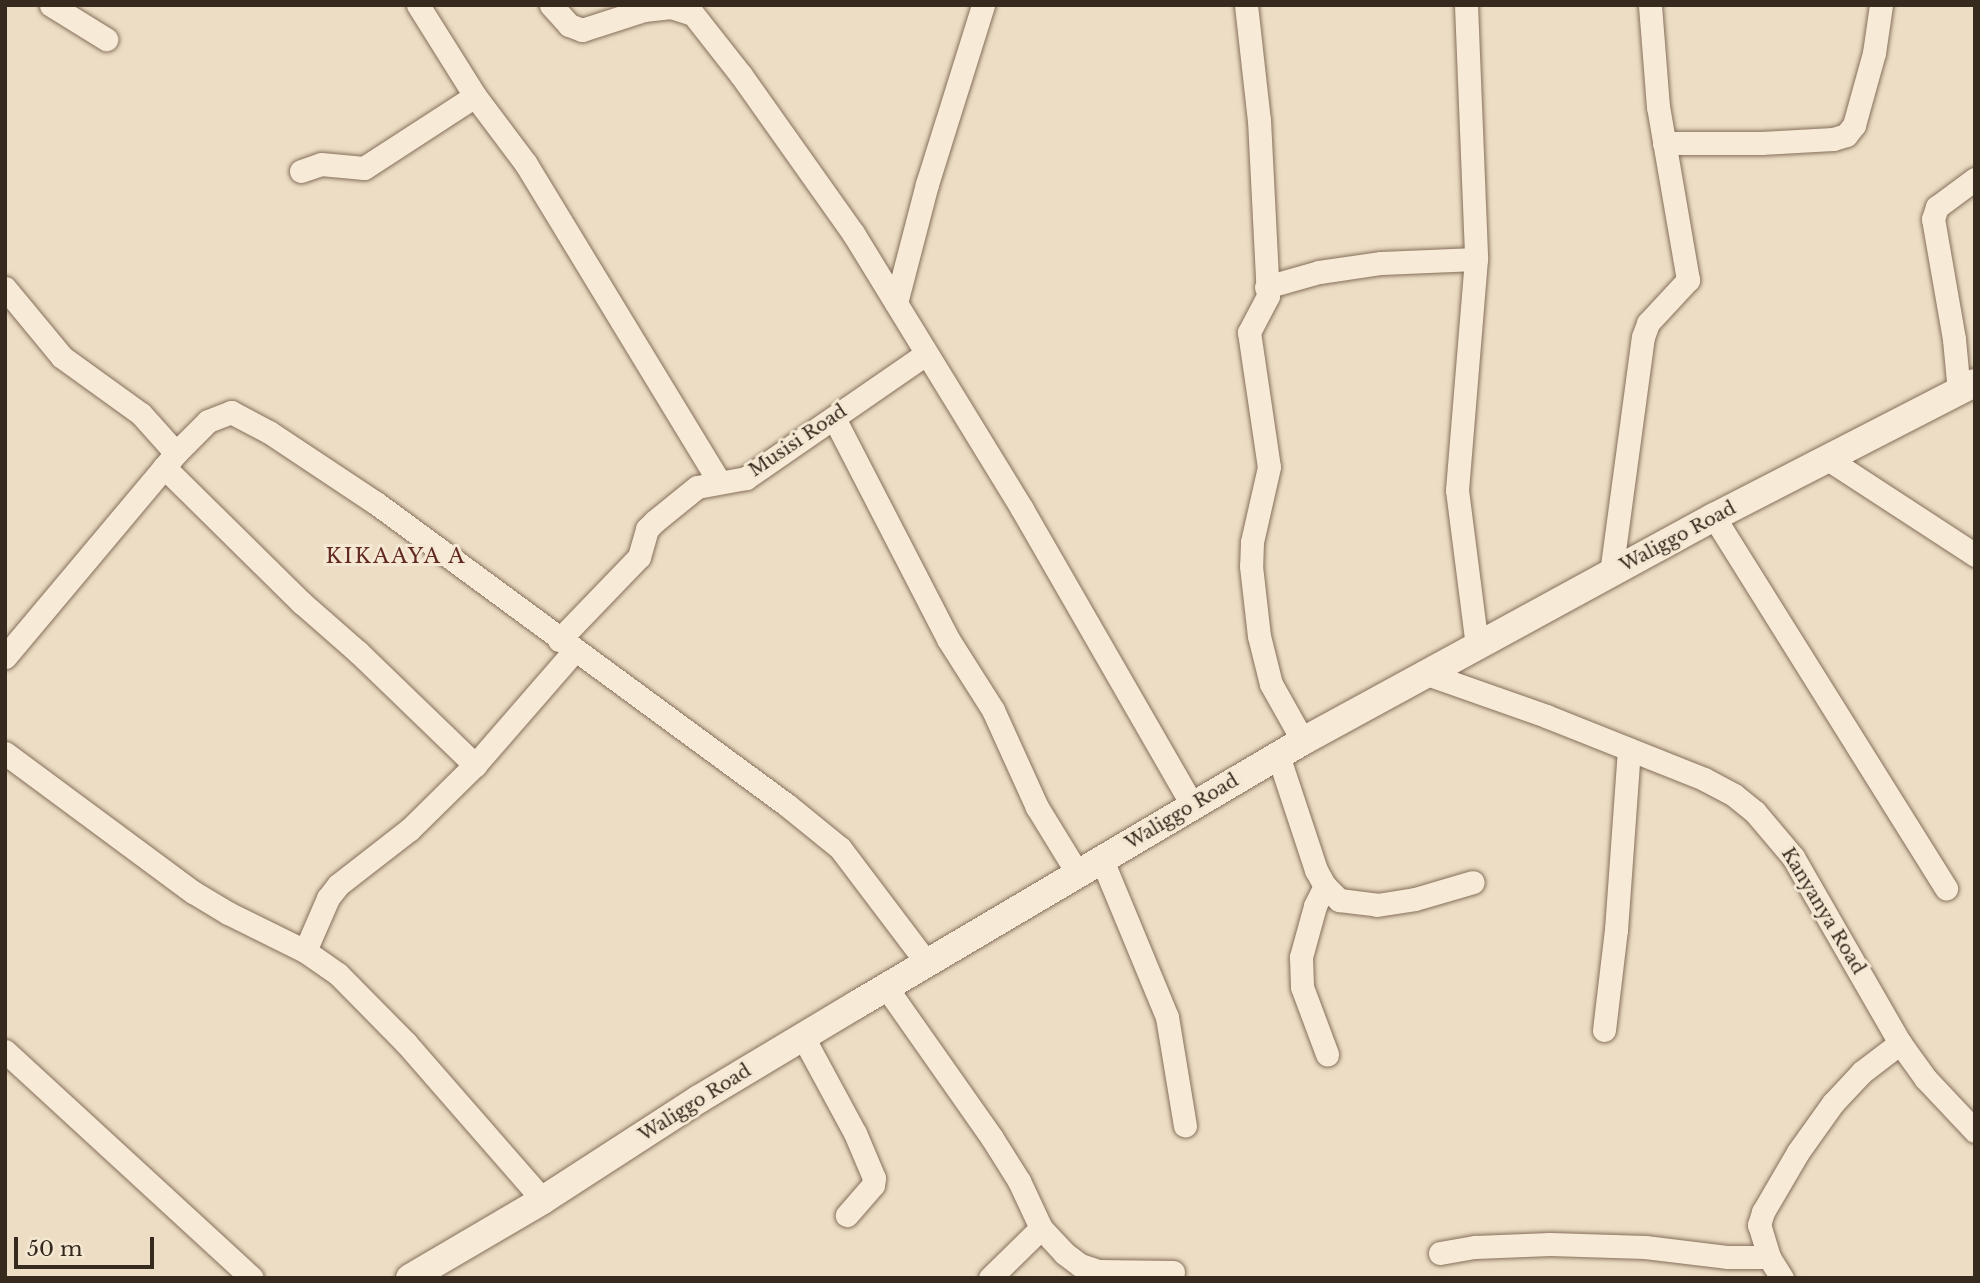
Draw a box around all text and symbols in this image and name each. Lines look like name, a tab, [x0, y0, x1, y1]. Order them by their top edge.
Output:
street label: Musisi Road	[745, 400, 851, 482]
street label: Waliggo Road	[1616, 497, 1740, 577]
district label: KIKAAYA A	[326, 543, 466, 569]
street label: Waliggo Road	[1122, 770, 1242, 854]
street label: Kanyanya Road	[1777, 844, 1869, 978]
street label: Waliggo Road	[635, 1060, 755, 1146]
scale bar	[18, 1224, 158, 1268]
text: 50 m	[27, 1236, 82, 1262]

